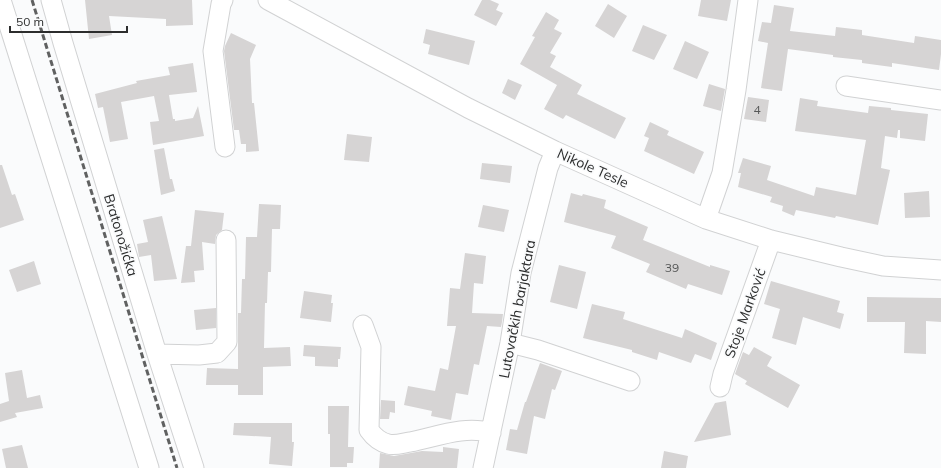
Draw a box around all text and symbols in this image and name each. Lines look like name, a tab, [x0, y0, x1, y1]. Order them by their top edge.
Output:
scale bar	[10, 8, 127, 34]
text: 50 m	[16, 14, 44, 29]
house number: 4	[753, 102, 761, 117]
street label: Nikole Tesle	[554, 144, 632, 192]
street label: Bratonožićka	[100, 192, 142, 278]
street label: Lutovačkih barjaktara	[495, 238, 539, 380]
house number: 39	[665, 260, 679, 275]
street label: Stoje Marković	[720, 266, 770, 360]

